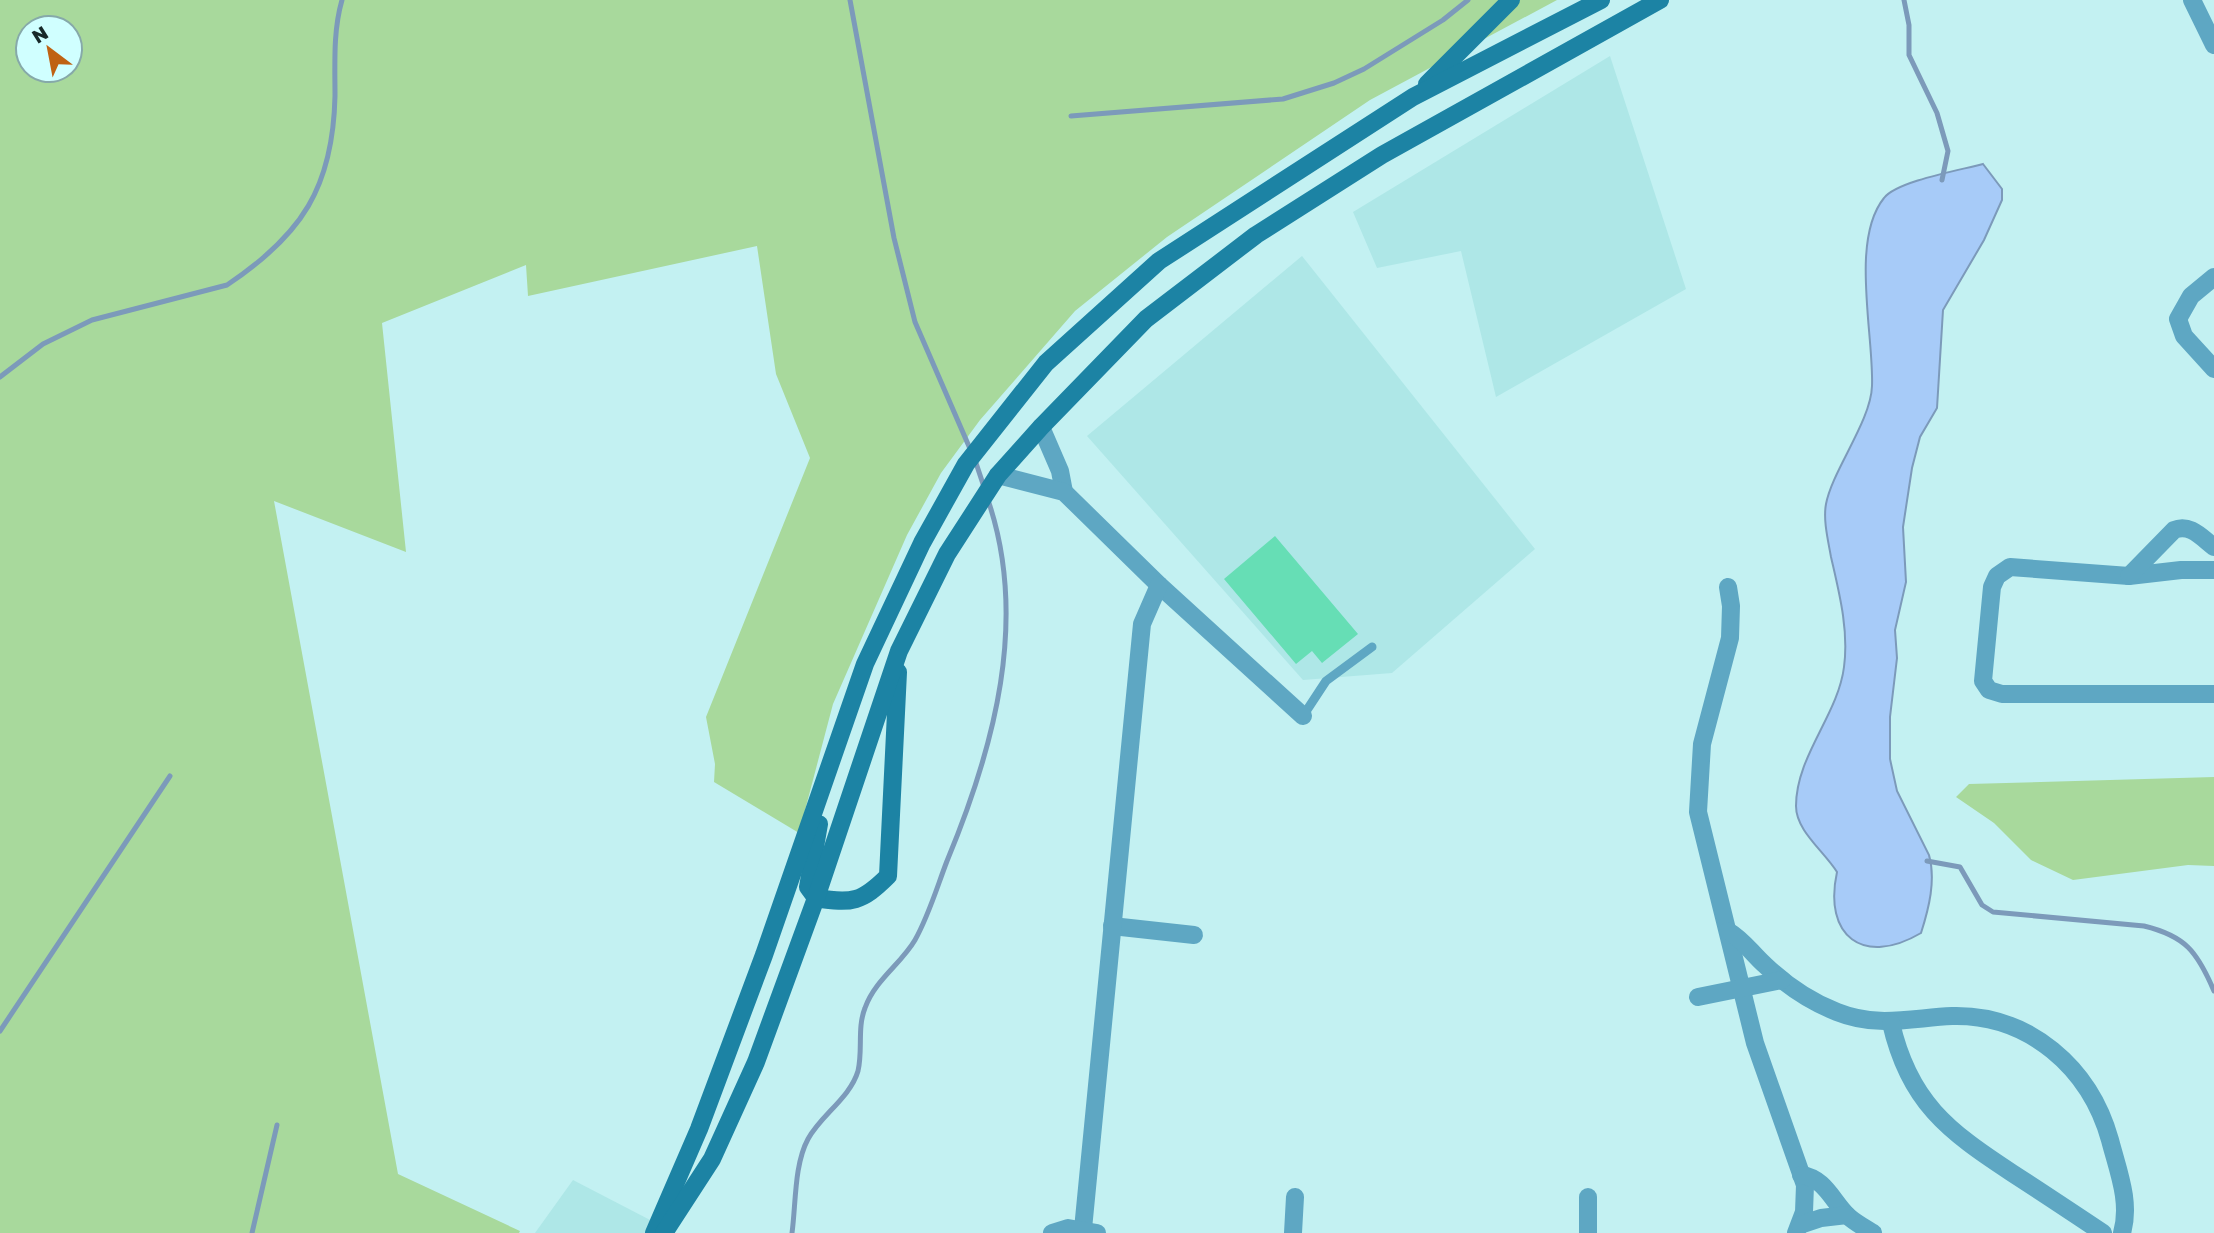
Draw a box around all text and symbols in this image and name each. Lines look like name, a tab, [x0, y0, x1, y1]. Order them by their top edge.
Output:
north arrow	[14, 14, 84, 84]
text: N	[28, 21, 52, 48]

